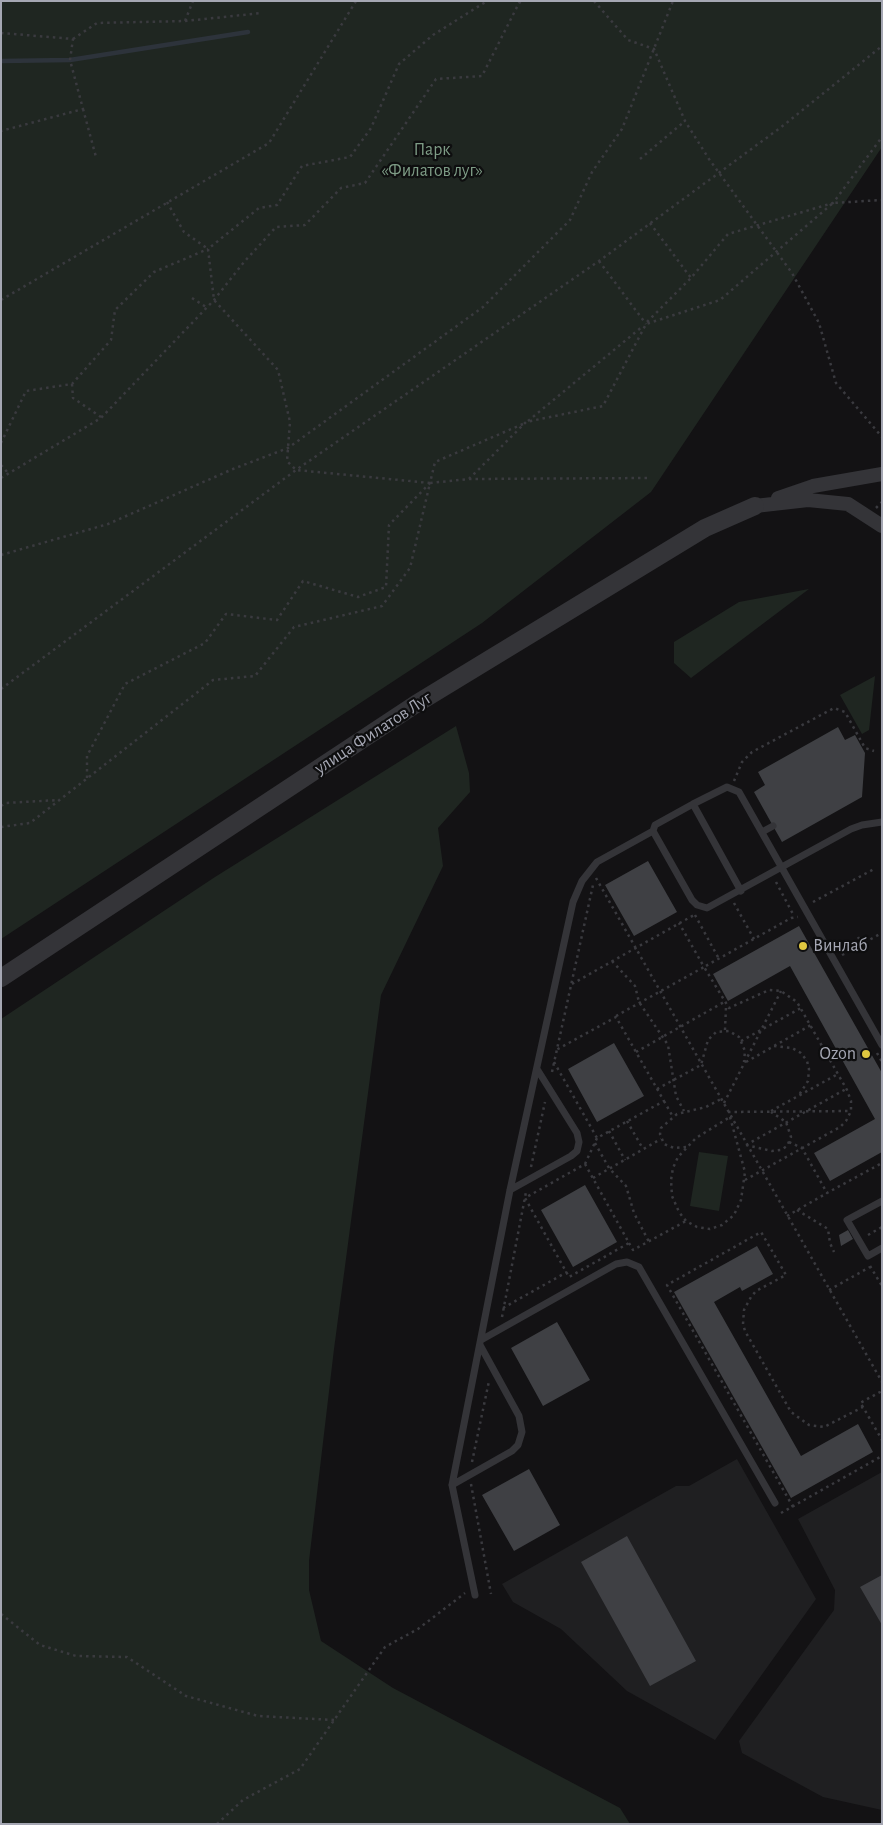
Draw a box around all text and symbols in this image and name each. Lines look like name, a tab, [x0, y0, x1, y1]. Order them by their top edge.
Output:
park label: Парк «Филатов луг»	[381, 139, 483, 182]
street label: улица Филатов Луг	[310, 687, 436, 779]
place label: Винлаб	[813, 935, 867, 957]
marker: Винлаб	[797, 940, 809, 952]
place label: Ozon	[819, 1043, 856, 1065]
marker: Ozon	[860, 1048, 872, 1060]

